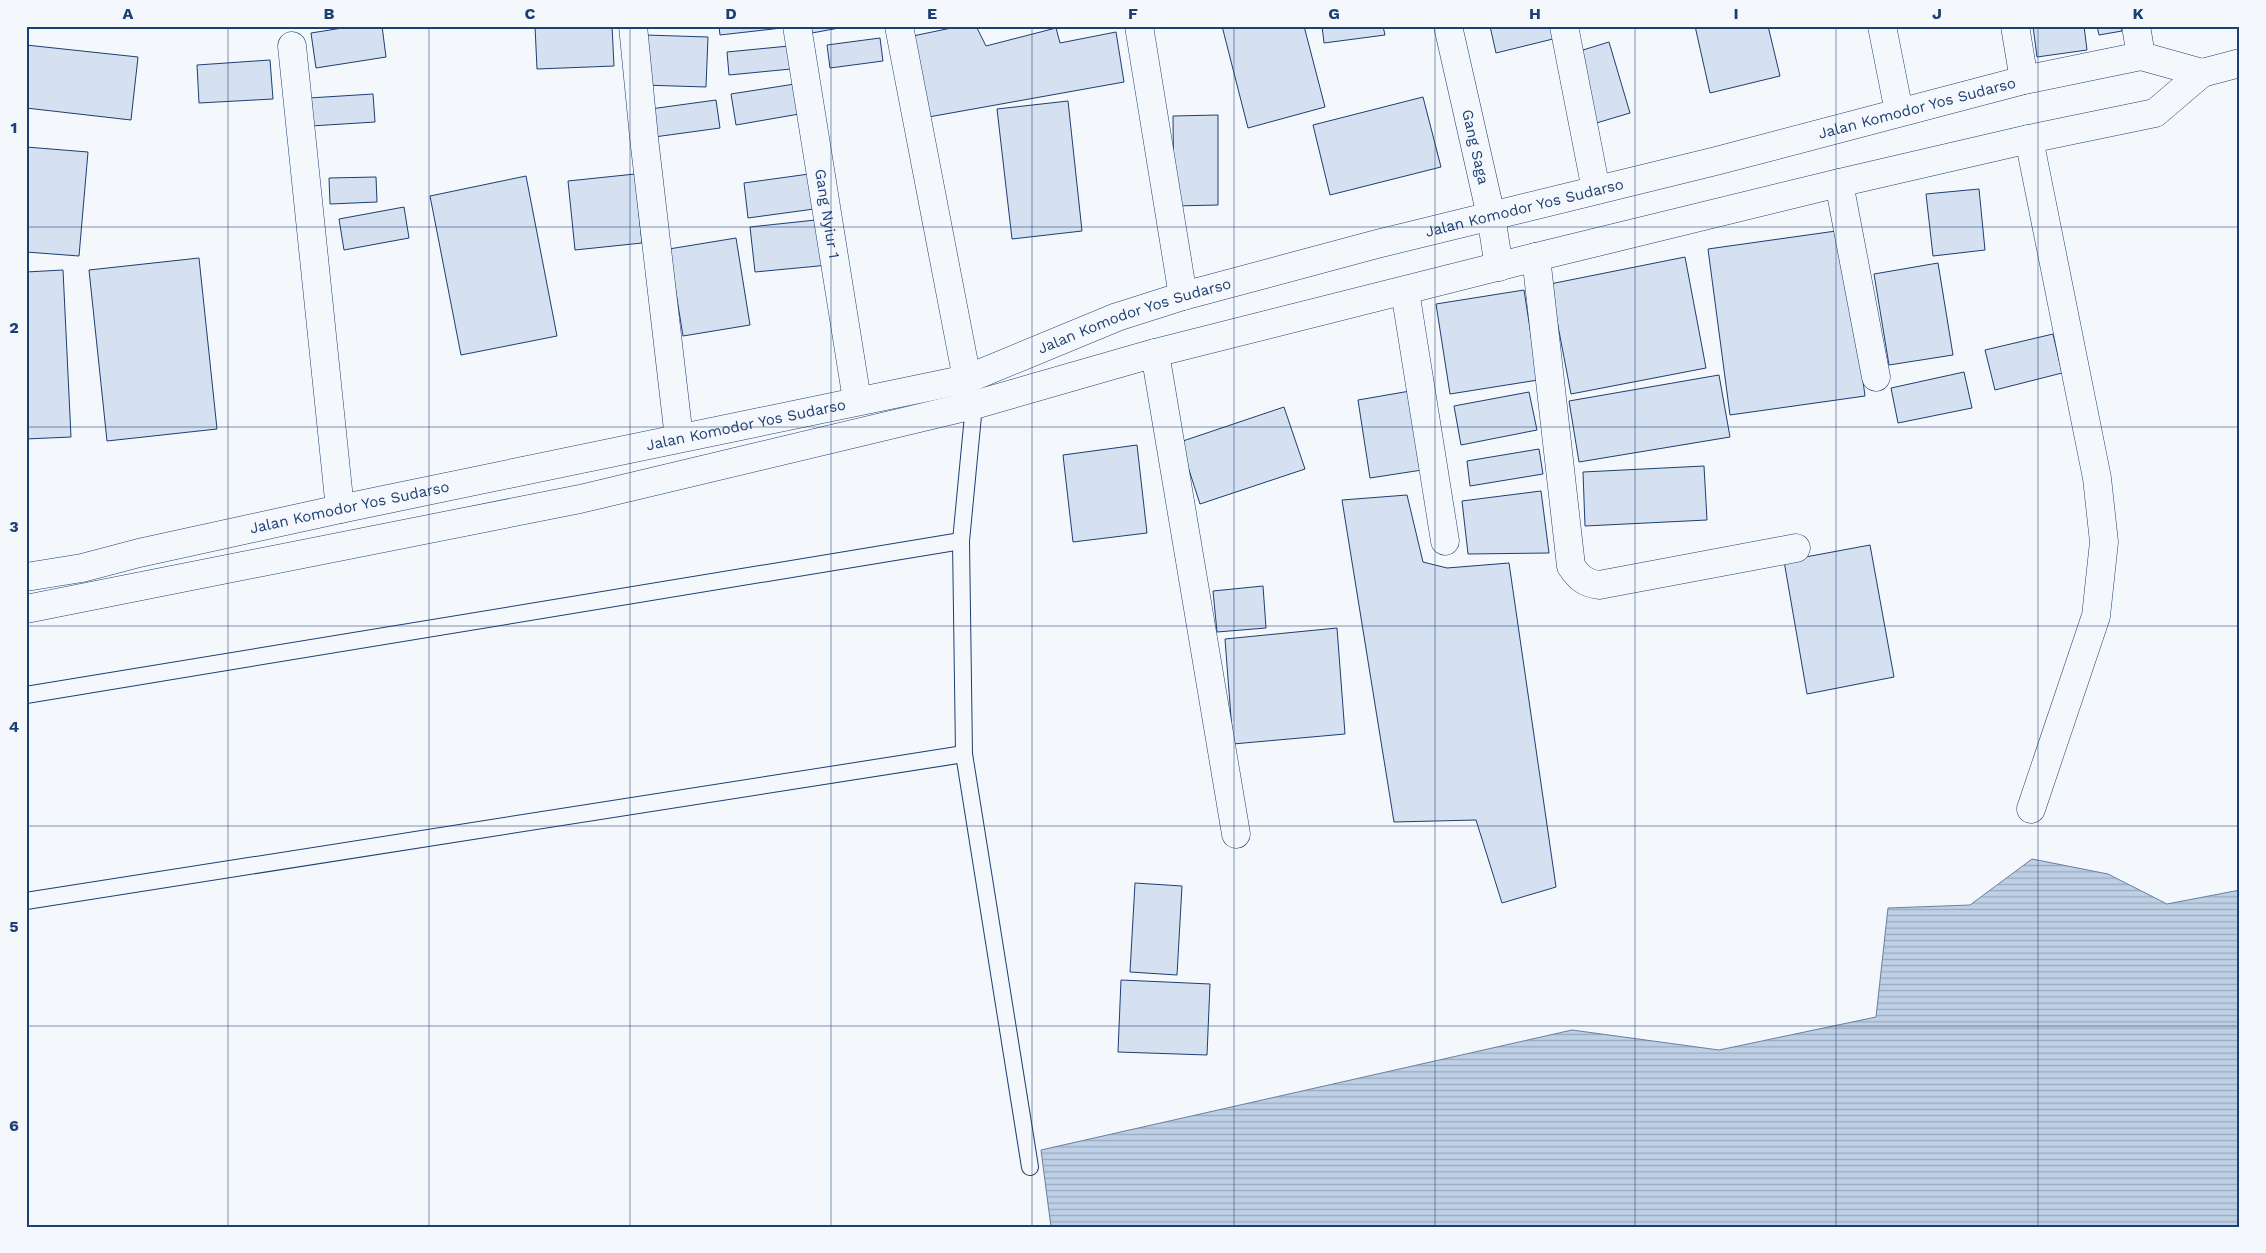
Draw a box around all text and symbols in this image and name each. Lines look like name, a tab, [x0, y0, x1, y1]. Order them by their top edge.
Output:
text: A	[123, 4, 134, 23]
text: B	[324, 4, 335, 23]
text: C	[525, 4, 536, 23]
text: D	[725, 4, 737, 23]
text: E	[927, 4, 937, 23]
text: F	[1128, 4, 1138, 23]
text: G	[1328, 4, 1340, 23]
text: H	[1529, 4, 1541, 23]
text: I	[1733, 4, 1739, 23]
text: J	[1932, 4, 1942, 23]
text: K	[2132, 4, 2144, 23]
street label: Jalan Komodor Yos Sudarso	[1816, 74, 2018, 143]
street label: Gang Saga	[1458, 108, 1493, 187]
text: 1	[11, 118, 17, 137]
street label: Gang Nyiur 1	[811, 168, 843, 260]
street label: Jalan Komodor Yos Sudarso	[1423, 175, 1625, 241]
street label: Jalan Komodor Yos Sudarso	[1035, 275, 1233, 358]
text: 2	[9, 318, 19, 337]
street label: Jalan Komodor Yos Sudarso	[644, 395, 847, 454]
street label: Jalan Komodor Yos Sudarso	[248, 478, 451, 538]
text: 3	[9, 517, 19, 536]
text: 4	[9, 717, 19, 736]
text: 5	[9, 917, 19, 936]
text: 6	[9, 1116, 19, 1135]

